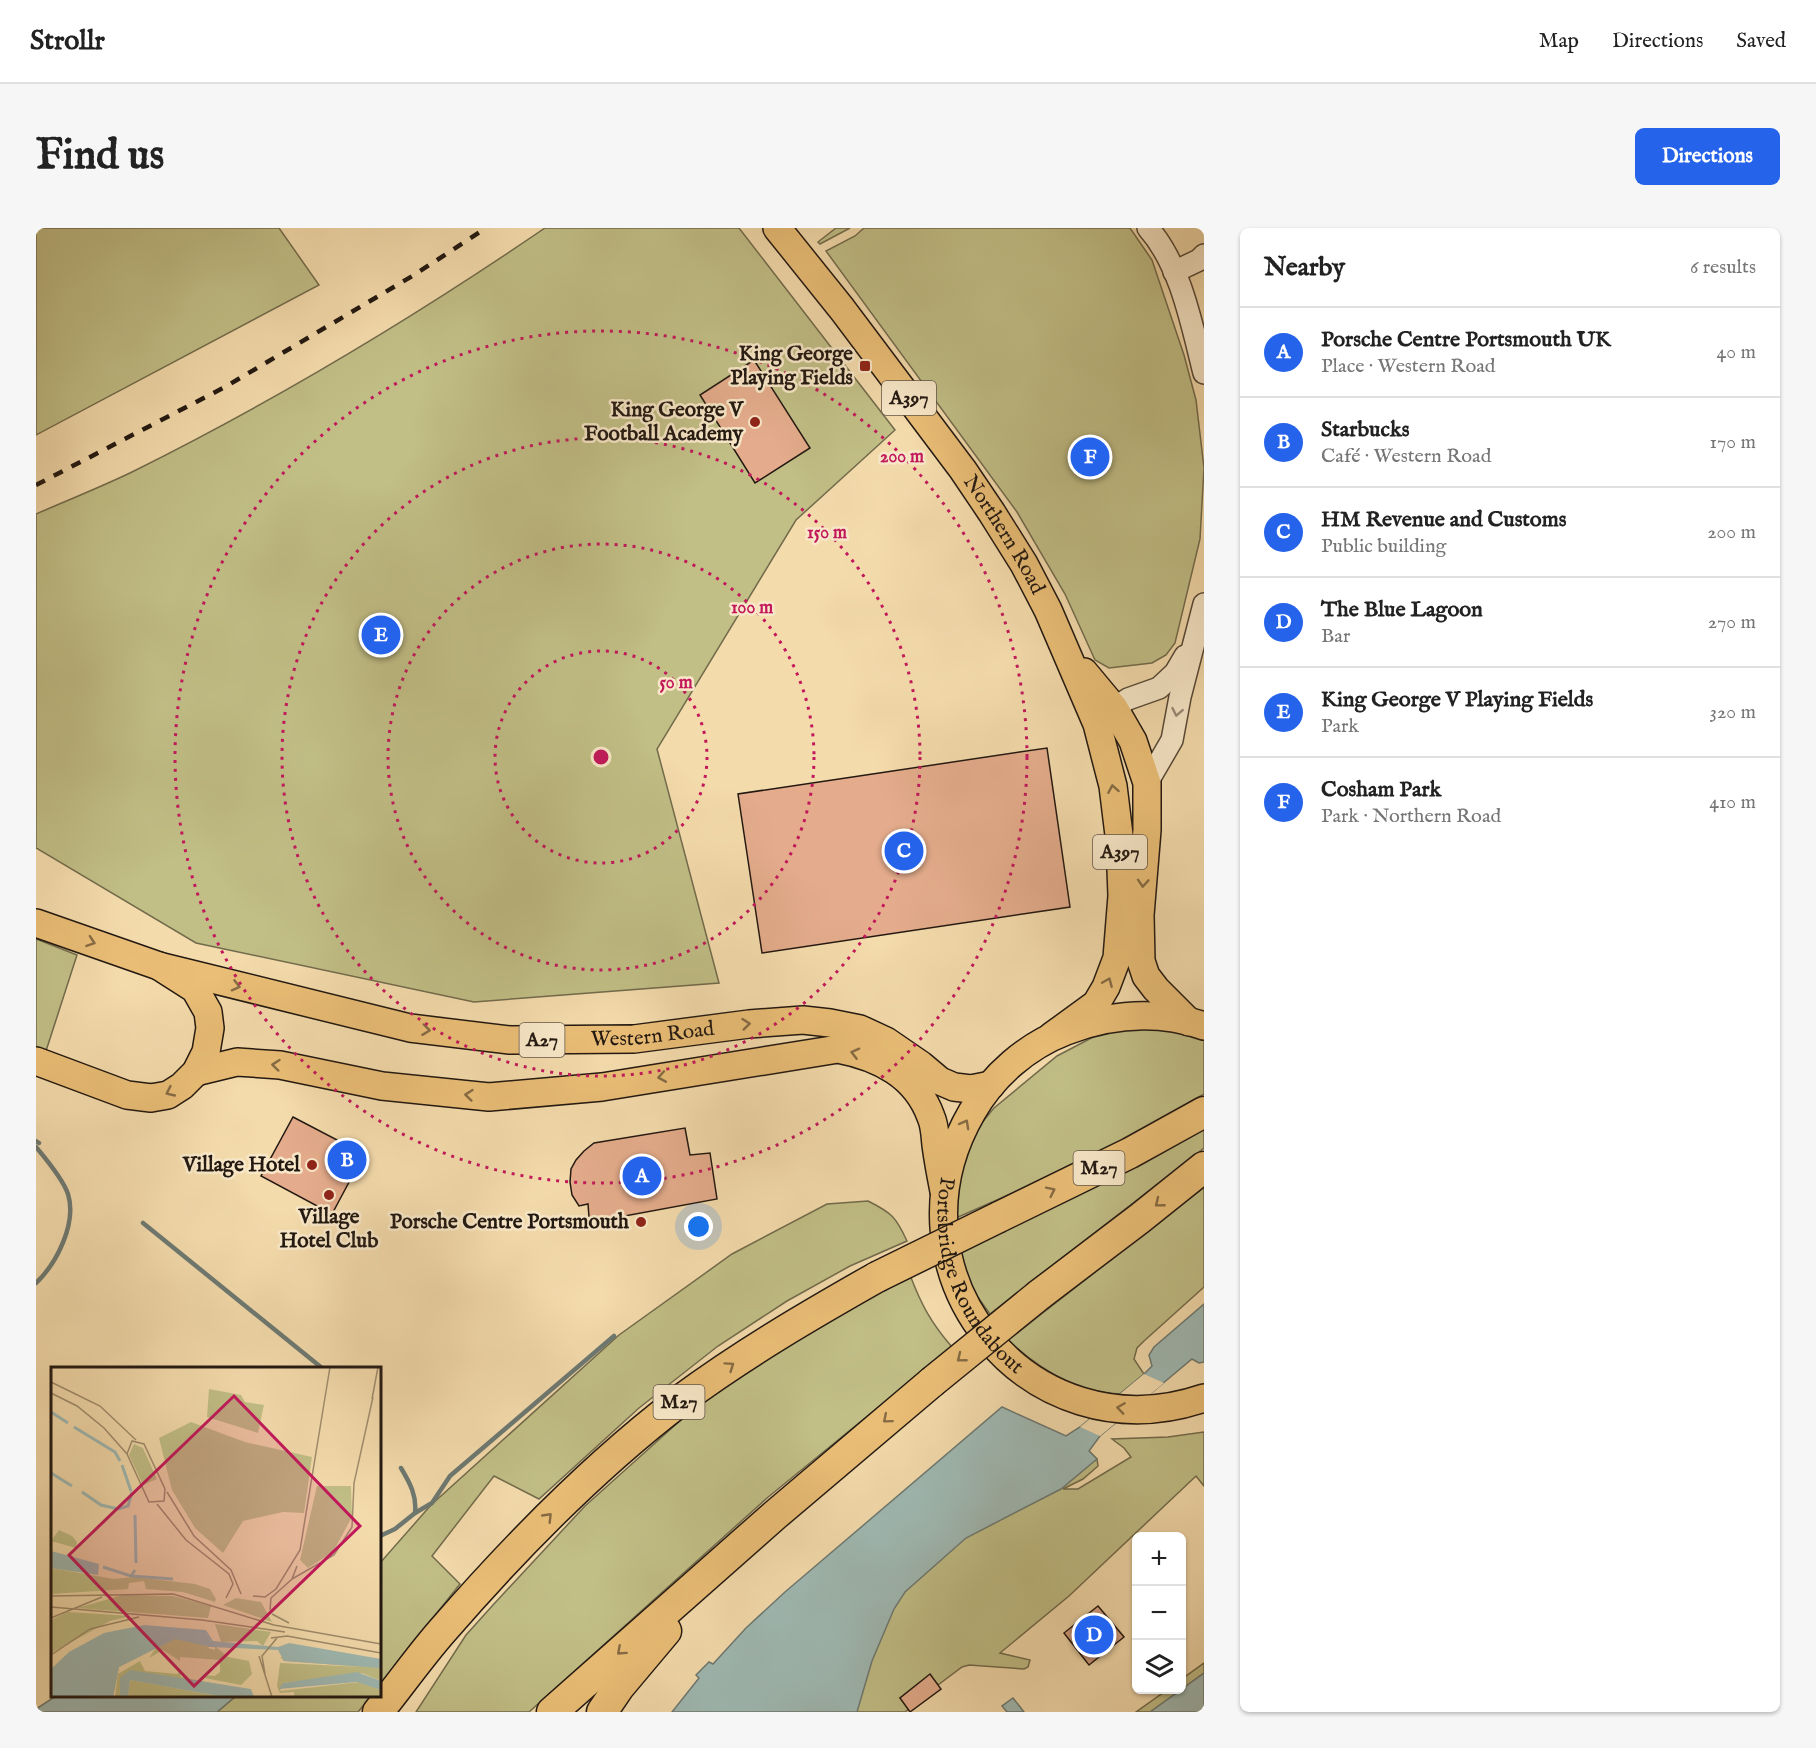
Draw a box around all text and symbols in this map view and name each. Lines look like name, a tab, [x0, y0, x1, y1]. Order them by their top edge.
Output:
text: Strollr	[30, 24, 105, 59]
text: Map	[1539, 28, 1579, 55]
text: Directions	[1612, 28, 1703, 55]
text: Saved	[1736, 28, 1786, 55]
button: Directions	[1635, 128, 1780, 185]
text: Find us	[36, 130, 164, 183]
text: Nearby	[1264, 251, 1345, 284]
text: 6 results	[1690, 255, 1756, 280]
text: Porsche Centre Portsmouth UK	[1321, 326, 1611, 354]
text: A	[1277, 340, 1290, 365]
text: 40 m	[1717, 340, 1756, 365]
place label: King George Playing Fields	[730, 341, 853, 392]
text: Place · Western Road	[1321, 354, 1495, 379]
marker: King George Playing Fields	[858, 359, 872, 373]
road number: A397	[882, 381, 936, 415]
place label: King George V Football Academy	[584, 397, 744, 448]
marker: King George V Football Academy	[748, 415, 762, 429]
text: Starbucks	[1321, 416, 1409, 444]
text: B	[1277, 430, 1290, 455]
text: 170 m	[1710, 430, 1756, 455]
pin: F	[1070, 434, 1110, 480]
text: Café · Western Road	[1321, 444, 1491, 469]
text: 200 m	[880, 446, 924, 469]
street label: Northern Road	[957, 470, 1051, 600]
text: HM Revenue and Customs	[1321, 506, 1566, 534]
text: C	[1276, 520, 1291, 545]
text: 200 m	[1707, 520, 1756, 545]
text: 150 m	[807, 522, 847, 545]
text: Public building	[1321, 534, 1446, 559]
text: The Blue Lagoon	[1321, 596, 1483, 624]
text: 100 m	[731, 597, 773, 620]
text: D	[1275, 610, 1292, 635]
text: 270 m	[1708, 610, 1756, 635]
pin: E	[362, 612, 400, 658]
text: Bar	[1321, 624, 1350, 649]
text: 50 m	[659, 672, 693, 695]
text: King George V Playing Fields	[1321, 686, 1593, 714]
text: E	[1277, 700, 1290, 725]
text: 320 m	[1710, 700, 1756, 725]
one-way arrow	[1171, 706, 1184, 716]
text: Park	[1321, 714, 1359, 739]
centre of rings	[591, 747, 611, 767]
text: Cosham Park	[1321, 776, 1441, 804]
one-way arrow	[1107, 784, 1120, 794]
text: F	[1277, 790, 1290, 815]
text: 410 m	[1709, 790, 1756, 815]
text: Park · Northern Road	[1321, 804, 1501, 829]
pin: C	[884, 828, 924, 874]
road number: A397	[1093, 835, 1147, 869]
one-way arrow	[1137, 879, 1150, 888]
one-way arrow	[85, 935, 96, 948]
one-way arrow	[1101, 977, 1113, 988]
one-way arrow	[231, 979, 241, 991]
street label: Western Road	[591, 1015, 717, 1053]
one-way arrow	[741, 1019, 750, 1031]
one-way arrow	[422, 1023, 431, 1036]
road number: A27	[520, 1023, 564, 1057]
one-way arrow	[850, 1048, 860, 1061]
one-way arrow	[272, 1059, 281, 1072]
one-way arrow	[658, 1070, 668, 1083]
one-way arrow	[165, 1085, 176, 1097]
one-way arrow	[464, 1089, 473, 1102]
one-way arrow	[958, 1120, 969, 1130]
pin: B	[328, 1138, 366, 1182]
road number: M27	[1074, 1151, 1124, 1185]
place label: Village Hotel	[182, 1152, 301, 1179]
pin: A	[622, 1154, 662, 1198]
marker: Village Hotel	[305, 1158, 319, 1172]
street label: Portsbridge Roundabout	[930, 1175, 1029, 1380]
one-way arrow	[1045, 1187, 1056, 1199]
marker: Village Hotel Club	[322, 1188, 336, 1202]
one-way arrow	[1154, 1196, 1165, 1207]
place label: Village Hotel Club	[280, 1204, 378, 1255]
place label: Porsche Centre Portsmouth	[390, 1209, 630, 1236]
your location	[684, 1212, 713, 1241]
marker: Porsche Centre Portsmouth	[634, 1215, 648, 1229]
one-way arrow	[957, 1351, 968, 1362]
one-way arrow	[723, 1362, 734, 1373]
inset map	[51, 1367, 381, 1697]
road number: M27	[654, 1385, 704, 1419]
one-way arrow	[1117, 1403, 1126, 1415]
one-way arrow	[883, 1412, 894, 1423]
one-way arrow	[541, 1514, 552, 1524]
map controls	[1132, 1532, 1186, 1694]
button: +	[1132, 1532, 1186, 1586]
button: −	[1132, 1586, 1186, 1640]
pin: D	[1074, 1612, 1114, 1658]
button: layers	[1132, 1640, 1186, 1694]
one-way arrow	[617, 1644, 628, 1655]

